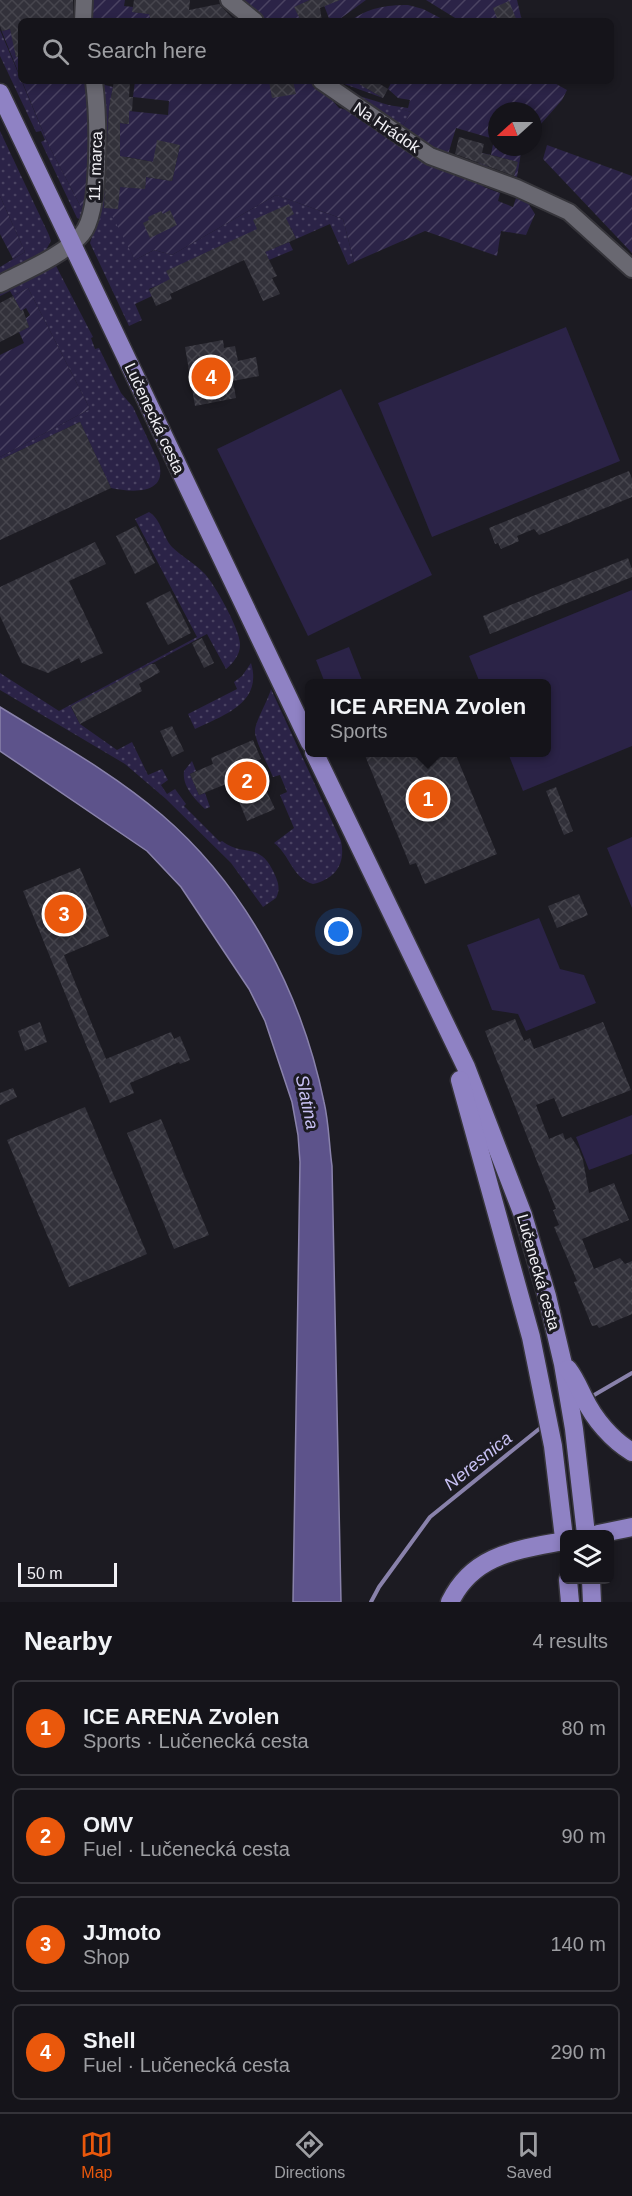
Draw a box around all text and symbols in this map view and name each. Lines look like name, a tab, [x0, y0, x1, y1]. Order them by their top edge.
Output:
search box	[18, 18, 614, 84]
icon: search	[39, 35, 72, 68]
text: Search here	[87, 38, 207, 63]
street label: Na Hrádok	[350, 99, 424, 156]
north arrow	[488, 102, 542, 156]
street label: 11. marca	[86, 131, 105, 201]
pin: 4	[192, 354, 230, 400]
street label: Lučenecká cesta	[121, 360, 188, 476]
popup	[305, 679, 551, 757]
text: ICE ARENA Zvolen	[330, 694, 526, 719]
text: Sports	[330, 720, 388, 742]
pin: 2	[228, 758, 266, 804]
pin: 1	[408, 776, 448, 822]
pin: 3	[44, 892, 84, 936]
your location	[324, 917, 353, 946]
water label: Slatina	[291, 1073, 323, 1131]
street label: Lučenecká cesta	[514, 1212, 563, 1332]
water label: Neresnica	[440, 1428, 516, 1494]
map controls	[560, 1530, 614, 1584]
button: layers	[560, 1530, 614, 1584]
scale bar	[18, 1560, 117, 1588]
text: 50 m	[27, 1565, 63, 1582]
text: Nearby	[24, 1626, 112, 1656]
text: 4 results	[532, 1630, 608, 1652]
text: ICE ARENA Zvolen	[83, 1704, 279, 1729]
text: 1	[40, 1717, 51, 1739]
text: 80 m	[562, 1717, 606, 1739]
text: Sports · Lučenecká cesta	[83, 1730, 309, 1752]
text: OMV	[83, 1812, 133, 1837]
text: 2	[40, 1825, 51, 1847]
text: 90 m	[562, 1825, 606, 1847]
text: Fuel · Lučenecká cesta	[83, 1838, 290, 1860]
text: JJmoto	[83, 1920, 161, 1945]
text: 3	[40, 1933, 51, 1955]
text: 140 m	[550, 1933, 606, 1955]
text: Shop	[83, 1946, 130, 1968]
text: Shell	[83, 2028, 136, 2053]
text: 4	[40, 2041, 51, 2063]
text: 290 m	[550, 2041, 606, 2063]
text: Fuel · Lučenecká cesta	[83, 2054, 290, 2076]
tab: Map	[80, 2128, 113, 2182]
tab: Directions	[274, 2128, 345, 2182]
tab: Saved	[506, 2128, 552, 2182]

